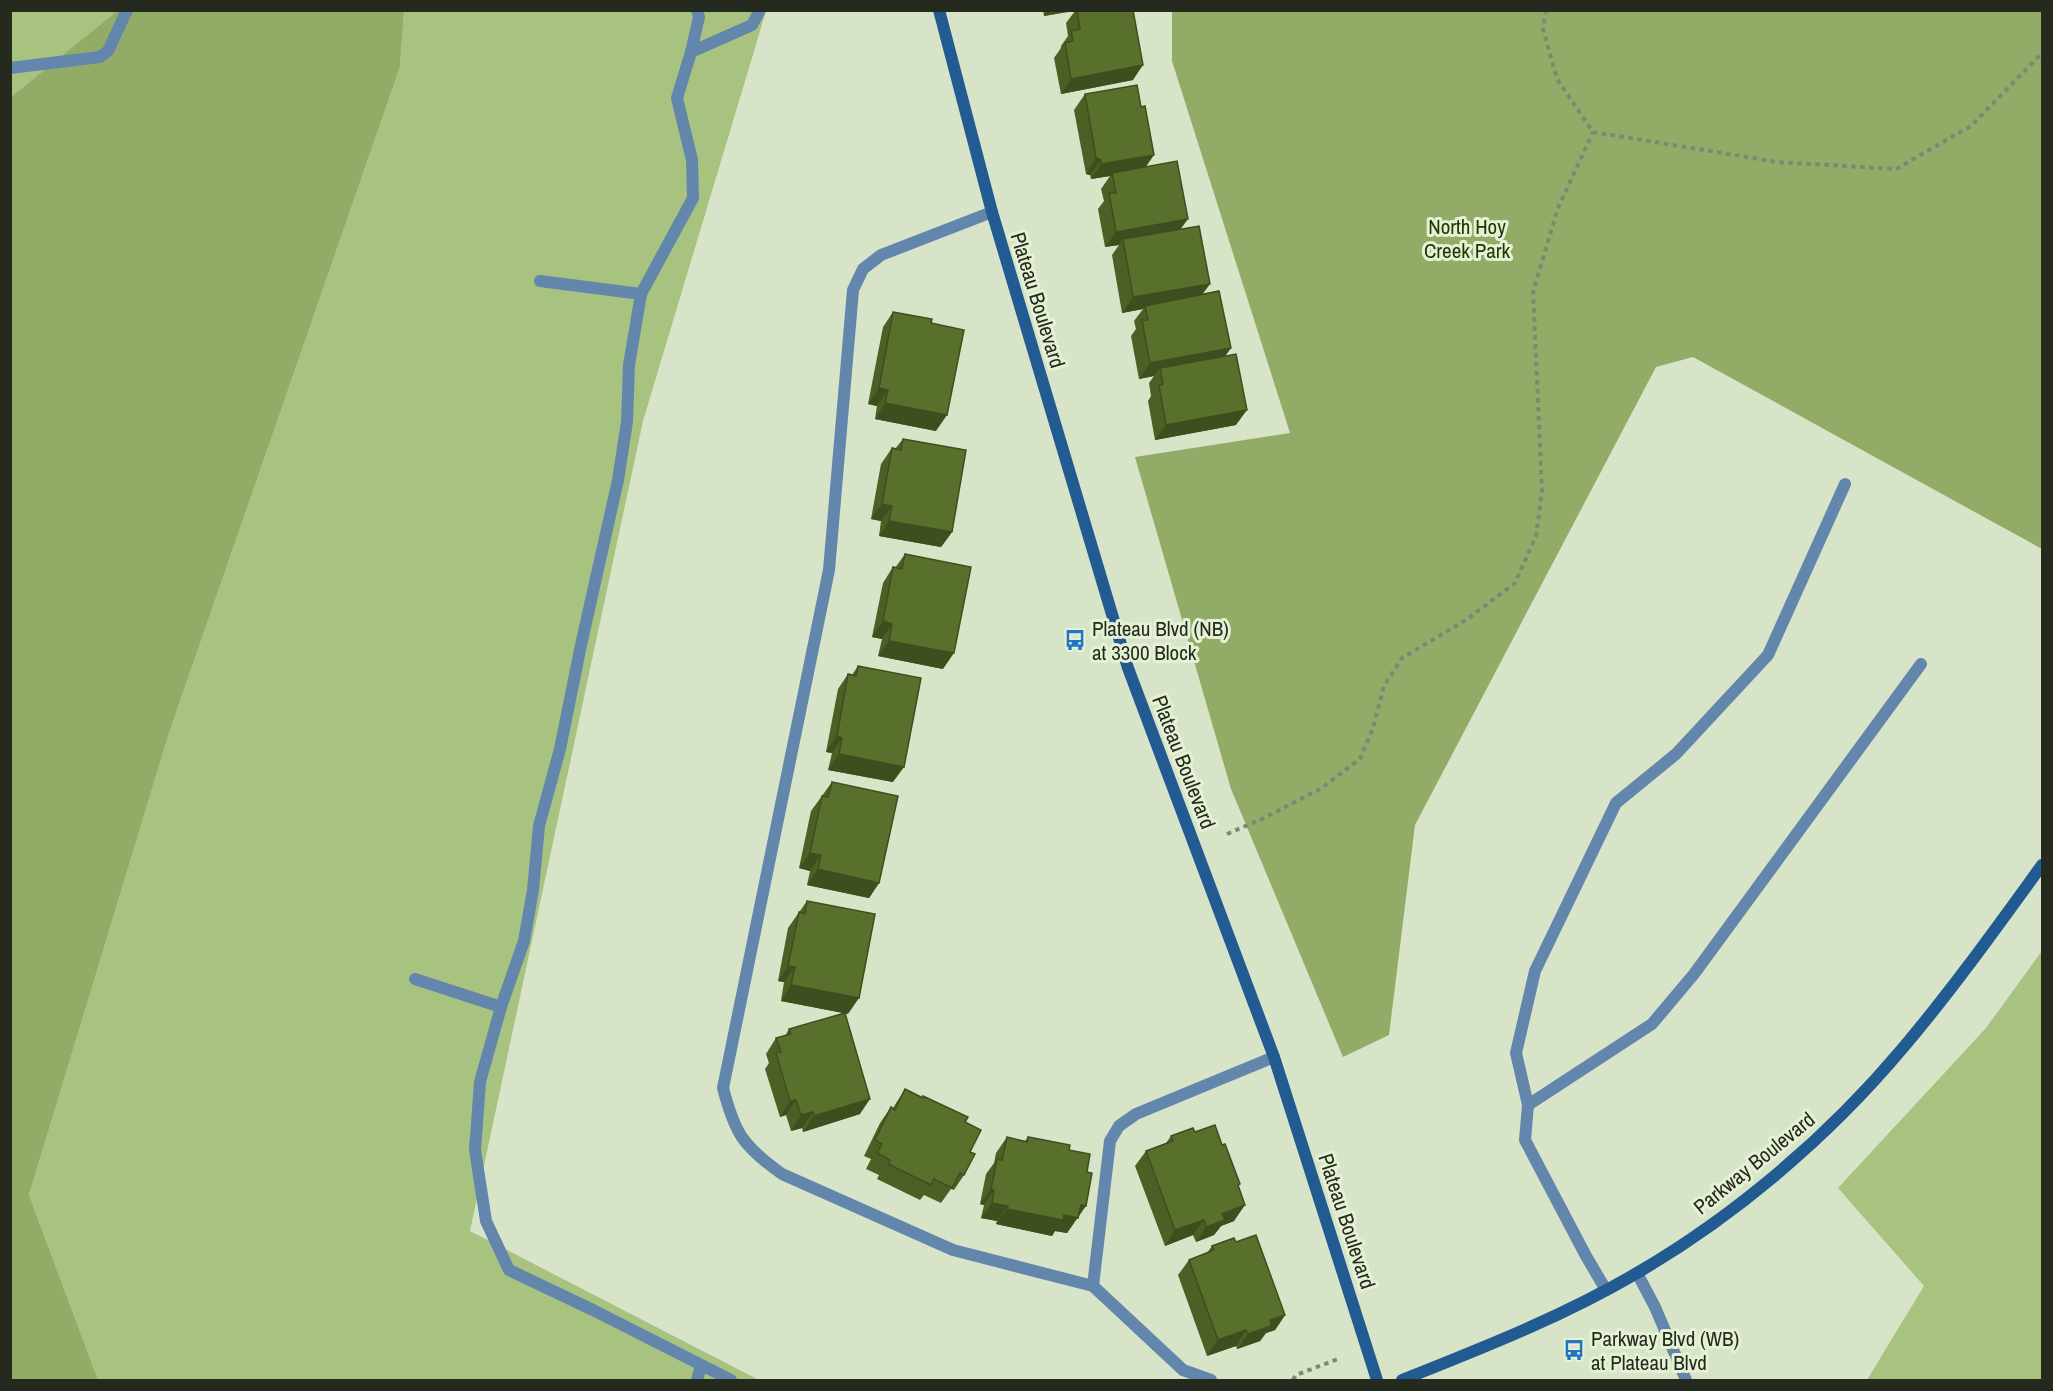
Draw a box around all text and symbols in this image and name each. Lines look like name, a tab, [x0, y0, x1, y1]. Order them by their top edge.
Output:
park label: North Hoy Creek Park	[1424, 212, 1510, 265]
street label: Plateau Boulevard	[1004, 228, 1072, 372]
place label: Plateau Blvd (NB) at 3300 Block	[1092, 614, 1229, 667]
bus stop icon: Plateau Blvd (NB) at 3300 Block	[1063, 628, 1087, 652]
street label: Plateau Boulevard	[1145, 691, 1223, 833]
street label: Parkway Boulevard	[1687, 1105, 1821, 1221]
street label: Plateau Boulevard	[1311, 1150, 1383, 1292]
place label: Parkway Blvd (WB) at Plateau Blvd	[1591, 1324, 1739, 1377]
bus stop icon: Parkway Blvd (WB) at Plateau Blvd	[1562, 1338, 1586, 1362]

